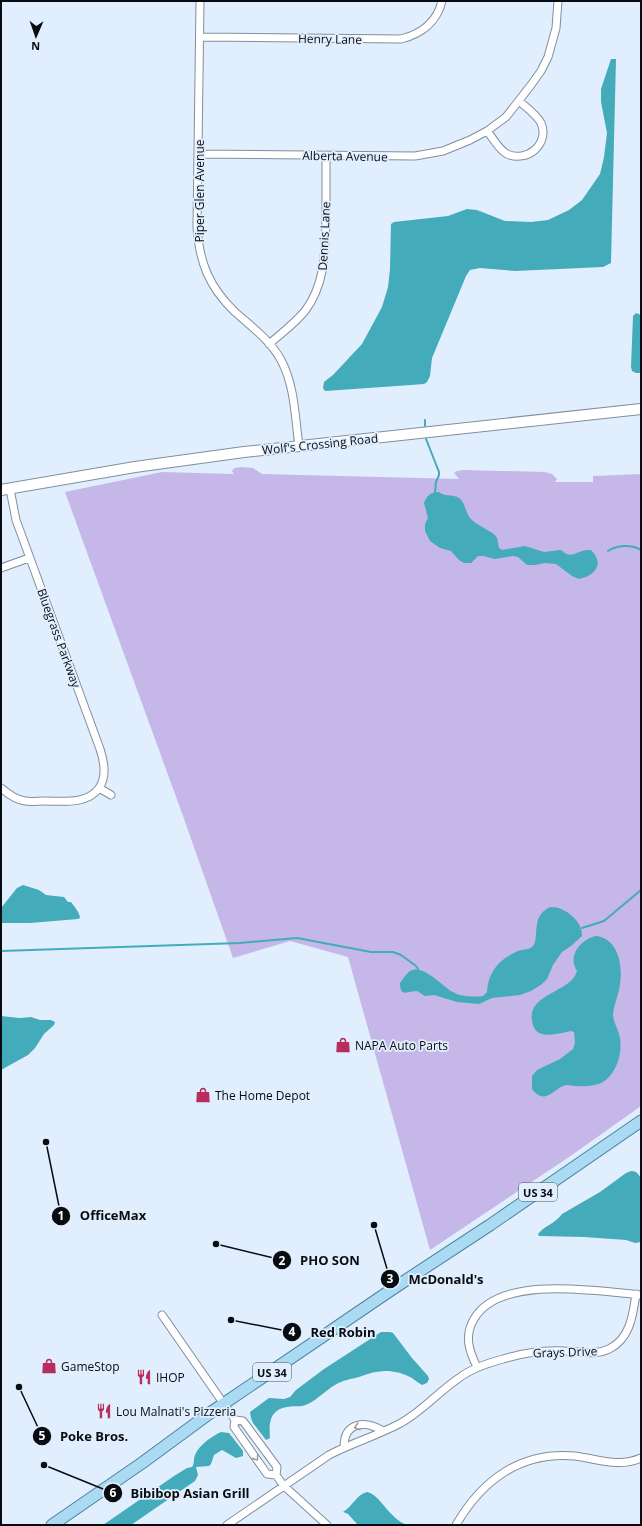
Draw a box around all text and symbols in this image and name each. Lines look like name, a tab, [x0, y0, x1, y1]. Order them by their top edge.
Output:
north arrow	[16, 16, 56, 56]
street label: Henry Lane	[298, 30, 362, 48]
text: N	[31, 39, 40, 54]
street label: Piper Glen Avenue	[191, 139, 208, 243]
street label: Alberta Avenue	[302, 147, 388, 165]
street label: Dennis Lane	[314, 201, 334, 271]
street label: Wolf's Crossing Road	[261, 429, 379, 459]
street label: Bluegrass Parkway	[33, 586, 85, 691]
shop icon: NAPA Auto Parts	[334, 1036, 352, 1054]
place label: NAPA Auto Parts	[355, 1037, 448, 1054]
shop icon: The Home Depot	[194, 1086, 212, 1104]
place label: The Home Depot	[215, 1087, 310, 1104]
road number: US 34	[519, 1183, 557, 1201]
callout: OfficeMax	[51, 1203, 154, 1228]
text: OfficeMax	[80, 1206, 147, 1224]
text: 1	[58, 1207, 64, 1224]
callout: PHO SON	[272, 1248, 368, 1273]
text: PHO SON	[300, 1251, 360, 1269]
text: 2	[279, 1252, 286, 1269]
callout: McDonald's	[380, 1267, 491, 1292]
text: 3	[387, 1270, 394, 1287]
text: McDonald's	[408, 1270, 484, 1288]
callout: Red Robin	[282, 1320, 383, 1345]
text: 4	[289, 1323, 296, 1340]
text: Red Robin	[310, 1323, 376, 1341]
street label: Grays Drive	[532, 1342, 598, 1362]
shop icon: GameStop	[40, 1357, 58, 1375]
place label: GameStop	[61, 1358, 120, 1375]
road number: US 34	[253, 1363, 291, 1381]
restaurant icon: IHOP	[135, 1368, 153, 1386]
place label: IHOP	[156, 1369, 185, 1386]
restaurant icon: Lou Malnati's Pizzeria	[95, 1402, 113, 1420]
place label: Lou Malnati's Pizzeria	[116, 1403, 236, 1420]
one-way arrow	[354, 1422, 361, 1431]
callout: Poke Bros.	[32, 1424, 136, 1449]
text: 5	[39, 1427, 46, 1444]
text: Poke Bros.	[60, 1427, 128, 1445]
one-way arrow	[251, 1454, 259, 1461]
callout: Bibibop Asian Grill	[103, 1481, 258, 1506]
text: 6	[110, 1484, 117, 1501]
text: Bibibop Asian Grill	[130, 1484, 250, 1502]

